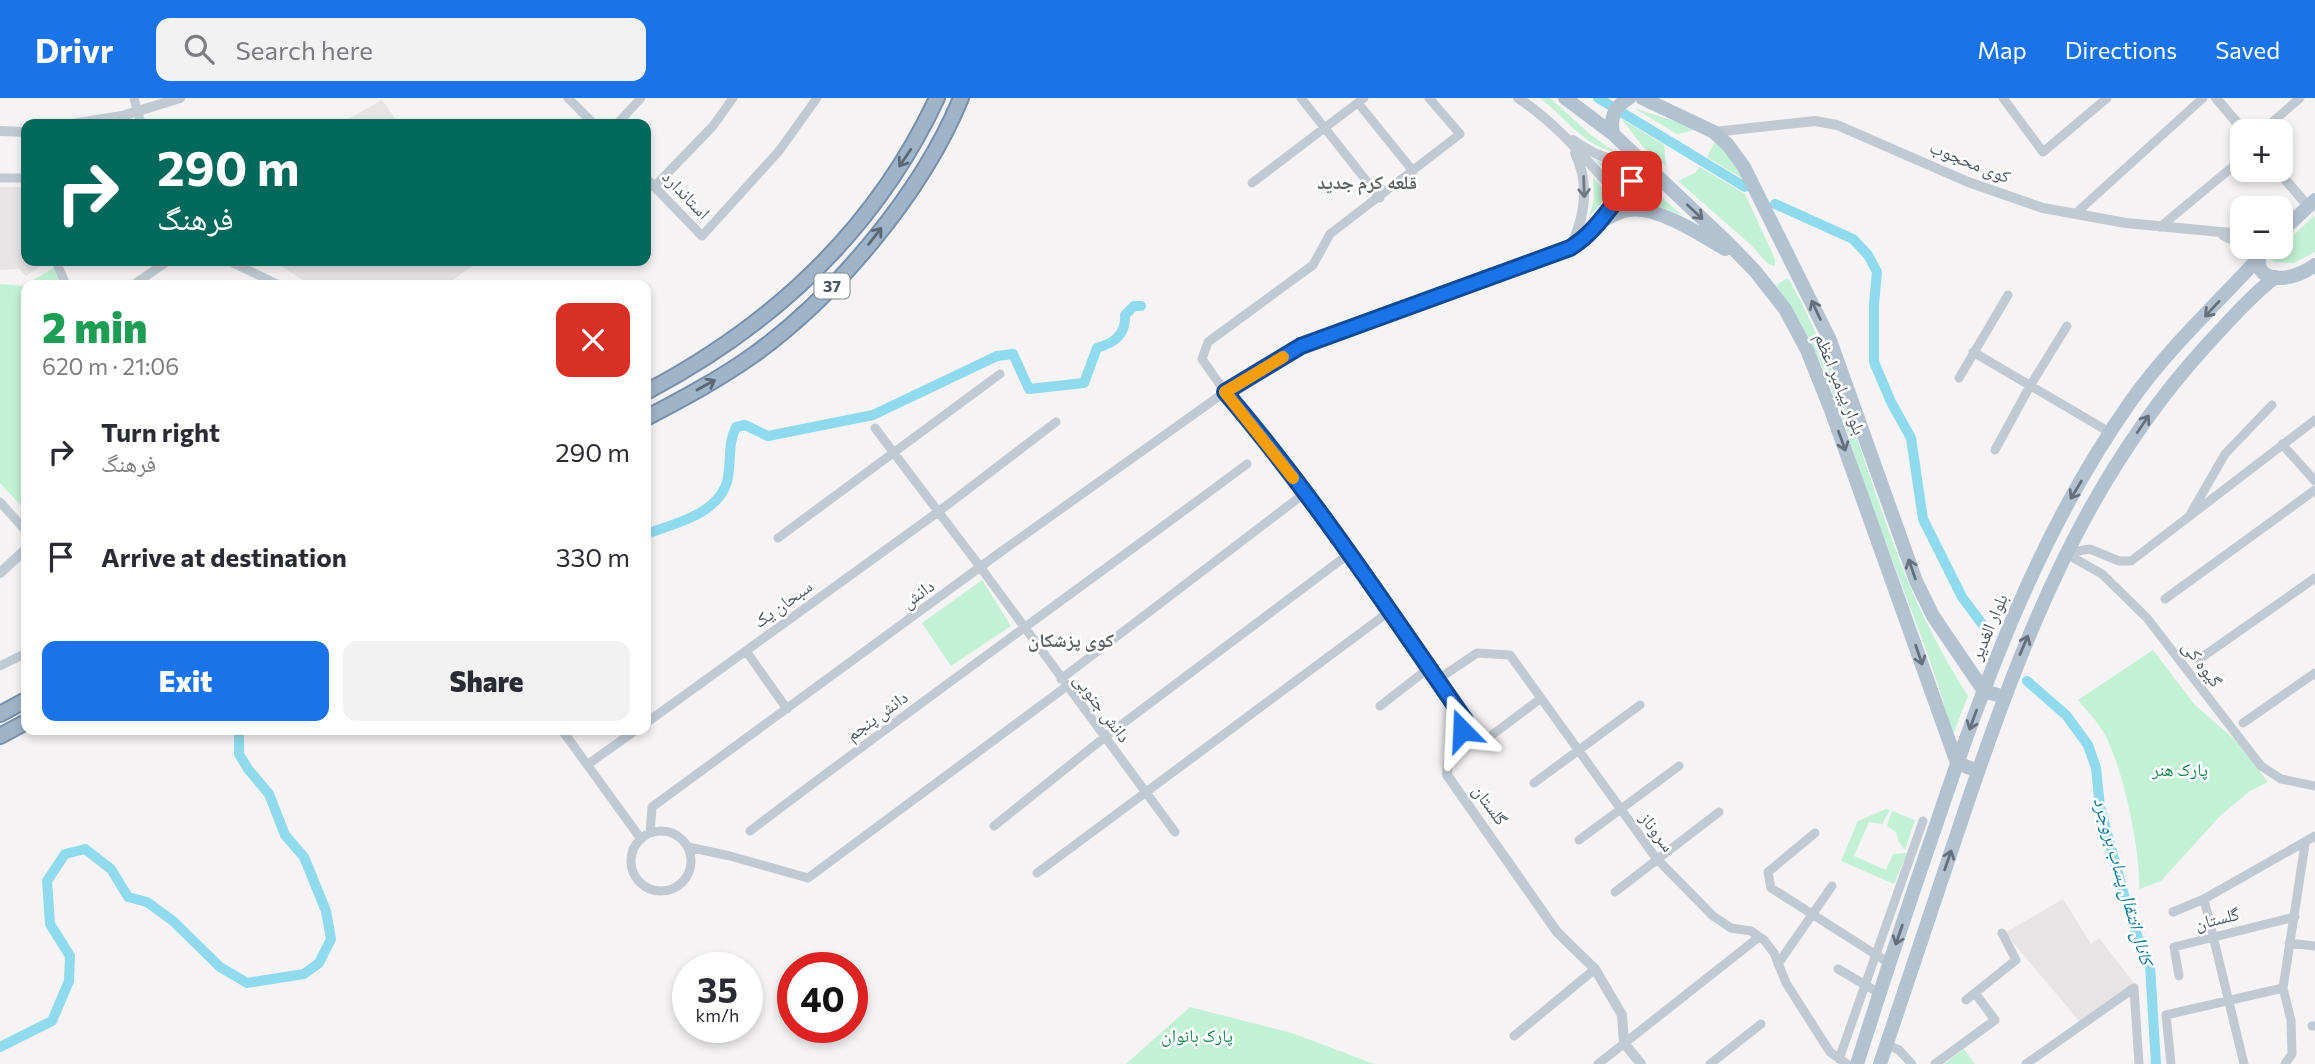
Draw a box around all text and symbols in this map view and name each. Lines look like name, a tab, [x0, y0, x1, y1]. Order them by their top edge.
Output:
search box	[156, 18, 646, 81]
text: Drivr	[35, 29, 114, 70]
icon: search	[180, 30, 218, 68]
text: Search here	[236, 34, 373, 65]
text: Map	[1977, 35, 2027, 64]
text: Directions	[2065, 35, 2177, 64]
text: Saved	[2215, 35, 2280, 64]
map controls	[2230, 119, 2293, 259]
button: +	[2230, 119, 2293, 182]
street label: کوی محجوب	[1926, 135, 2014, 188]
text: 290 m	[157, 136, 299, 196]
icon: right	[42, 147, 133, 238]
one-way arrow	[898, 148, 912, 167]
pin	[1602, 151, 1662, 211]
icon: arrive	[1613, 162, 1651, 200]
street label: استاندارد	[658, 165, 715, 223]
district label: قلعه کرم جدید	[1317, 170, 1417, 196]
one-way arrow	[1577, 175, 1590, 198]
button: −	[2230, 196, 2293, 259]
text: فرهنگ	[157, 197, 234, 237]
one-way arrow	[1686, 204, 1703, 221]
one-way arrow	[867, 227, 882, 245]
road number: 37	[814, 274, 850, 298]
text: 2 min	[42, 300, 148, 352]
one-way arrow	[1809, 300, 1823, 321]
one-way arrow	[2203, 300, 2220, 317]
button: close	[556, 303, 630, 377]
street label: بلوار پیامبر اعظم	[1809, 329, 1871, 439]
text: 620 m · 21:06	[42, 352, 179, 380]
one-way arrow	[695, 378, 715, 392]
one-way arrow	[2136, 415, 2151, 434]
text: Turn right	[101, 416, 220, 447]
one-way arrow	[1837, 429, 1849, 451]
icon: right	[42, 433, 80, 471]
text: 290 m	[555, 436, 630, 467]
text: فرهنگ	[101, 449, 156, 477]
one-way arrow	[2069, 480, 2083, 500]
icon: arrive	[42, 538, 80, 576]
text: Arrive at destination	[101, 541, 347, 572]
text: 330 m	[556, 541, 630, 572]
one-way arrow	[1905, 559, 1917, 581]
street label: سبحان یک	[749, 574, 817, 633]
street label: دانش	[897, 574, 939, 613]
street label: بلوار الغدیر	[1964, 590, 2012, 664]
district label: کوی پزشکان	[1028, 628, 1115, 652]
one-way arrow	[2019, 635, 2032, 657]
street label: گیوه کی	[2177, 636, 2228, 692]
button: Exit	[42, 641, 329, 721]
button: Share	[343, 641, 630, 721]
one-way arrow	[1914, 644, 1926, 666]
street label: دانش جنوبی	[1069, 668, 1136, 747]
street label: دانش پنجم	[841, 685, 913, 747]
position arrow	[1425, 693, 1499, 767]
one-way arrow	[1965, 708, 1978, 730]
park label: پارک هنر	[2151, 758, 2208, 781]
street label: گلستان	[1468, 780, 1513, 830]
water label: کانال انتقال پساب بروجرد	[2088, 795, 2160, 970]
street label: سروناز	[1635, 806, 1680, 856]
one-way arrow	[1943, 849, 1955, 871]
street label: گلستان	[2192, 902, 2242, 935]
one-way arrow	[1892, 924, 1905, 946]
speed limit sign: 40	[777, 952, 868, 1043]
text: 35	[697, 967, 738, 1010]
text: km/h	[696, 1004, 739, 1026]
park label: پارک بانوان	[1161, 1024, 1233, 1047]

